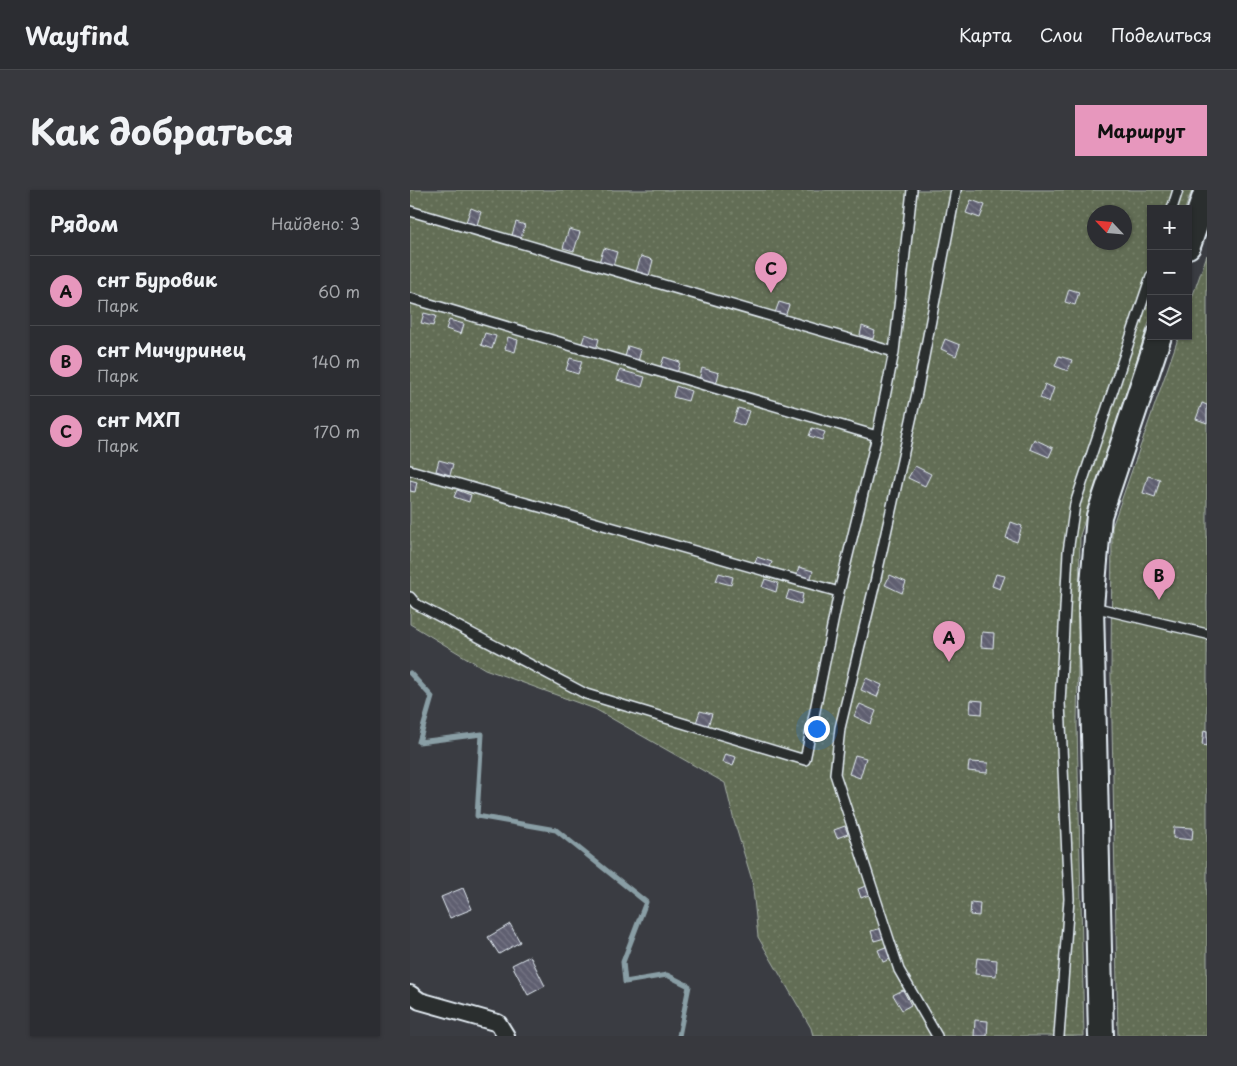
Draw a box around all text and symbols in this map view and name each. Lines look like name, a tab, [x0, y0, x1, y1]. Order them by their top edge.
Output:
text: Wayfind	[25, 17, 129, 53]
text: Карта	[959, 21, 1012, 48]
text: Слои	[1040, 21, 1083, 48]
text: Поделиться	[1111, 21, 1212, 48]
text: Как добраться	[30, 104, 294, 157]
button: Маршрут	[1075, 105, 1207, 156]
north arrow	[1087, 205, 1132, 250]
map controls	[1147, 205, 1192, 340]
button: +	[1147, 205, 1192, 250]
text: Рядом	[50, 207, 118, 239]
text: Найдено: 3	[271, 211, 360, 235]
button: −	[1147, 250, 1192, 295]
pin: C	[755, 252, 787, 293]
text: снт Буровик	[97, 265, 217, 293]
text: A	[60, 279, 72, 303]
text: 60 m	[318, 279, 360, 303]
text: Парк	[97, 293, 138, 317]
button: layers	[1147, 295, 1192, 340]
text: снт Мичуринец	[97, 335, 245, 363]
text: B	[61, 349, 71, 373]
text: 140 m	[312, 349, 360, 373]
text: Парк	[97, 363, 138, 387]
text: снт МХП	[97, 405, 181, 433]
text: C	[60, 419, 72, 443]
text: 170 m	[314, 419, 360, 443]
text: Парк	[97, 433, 138, 457]
pin: B	[1143, 559, 1175, 600]
pin: A	[933, 621, 965, 662]
your location	[804, 716, 830, 742]

